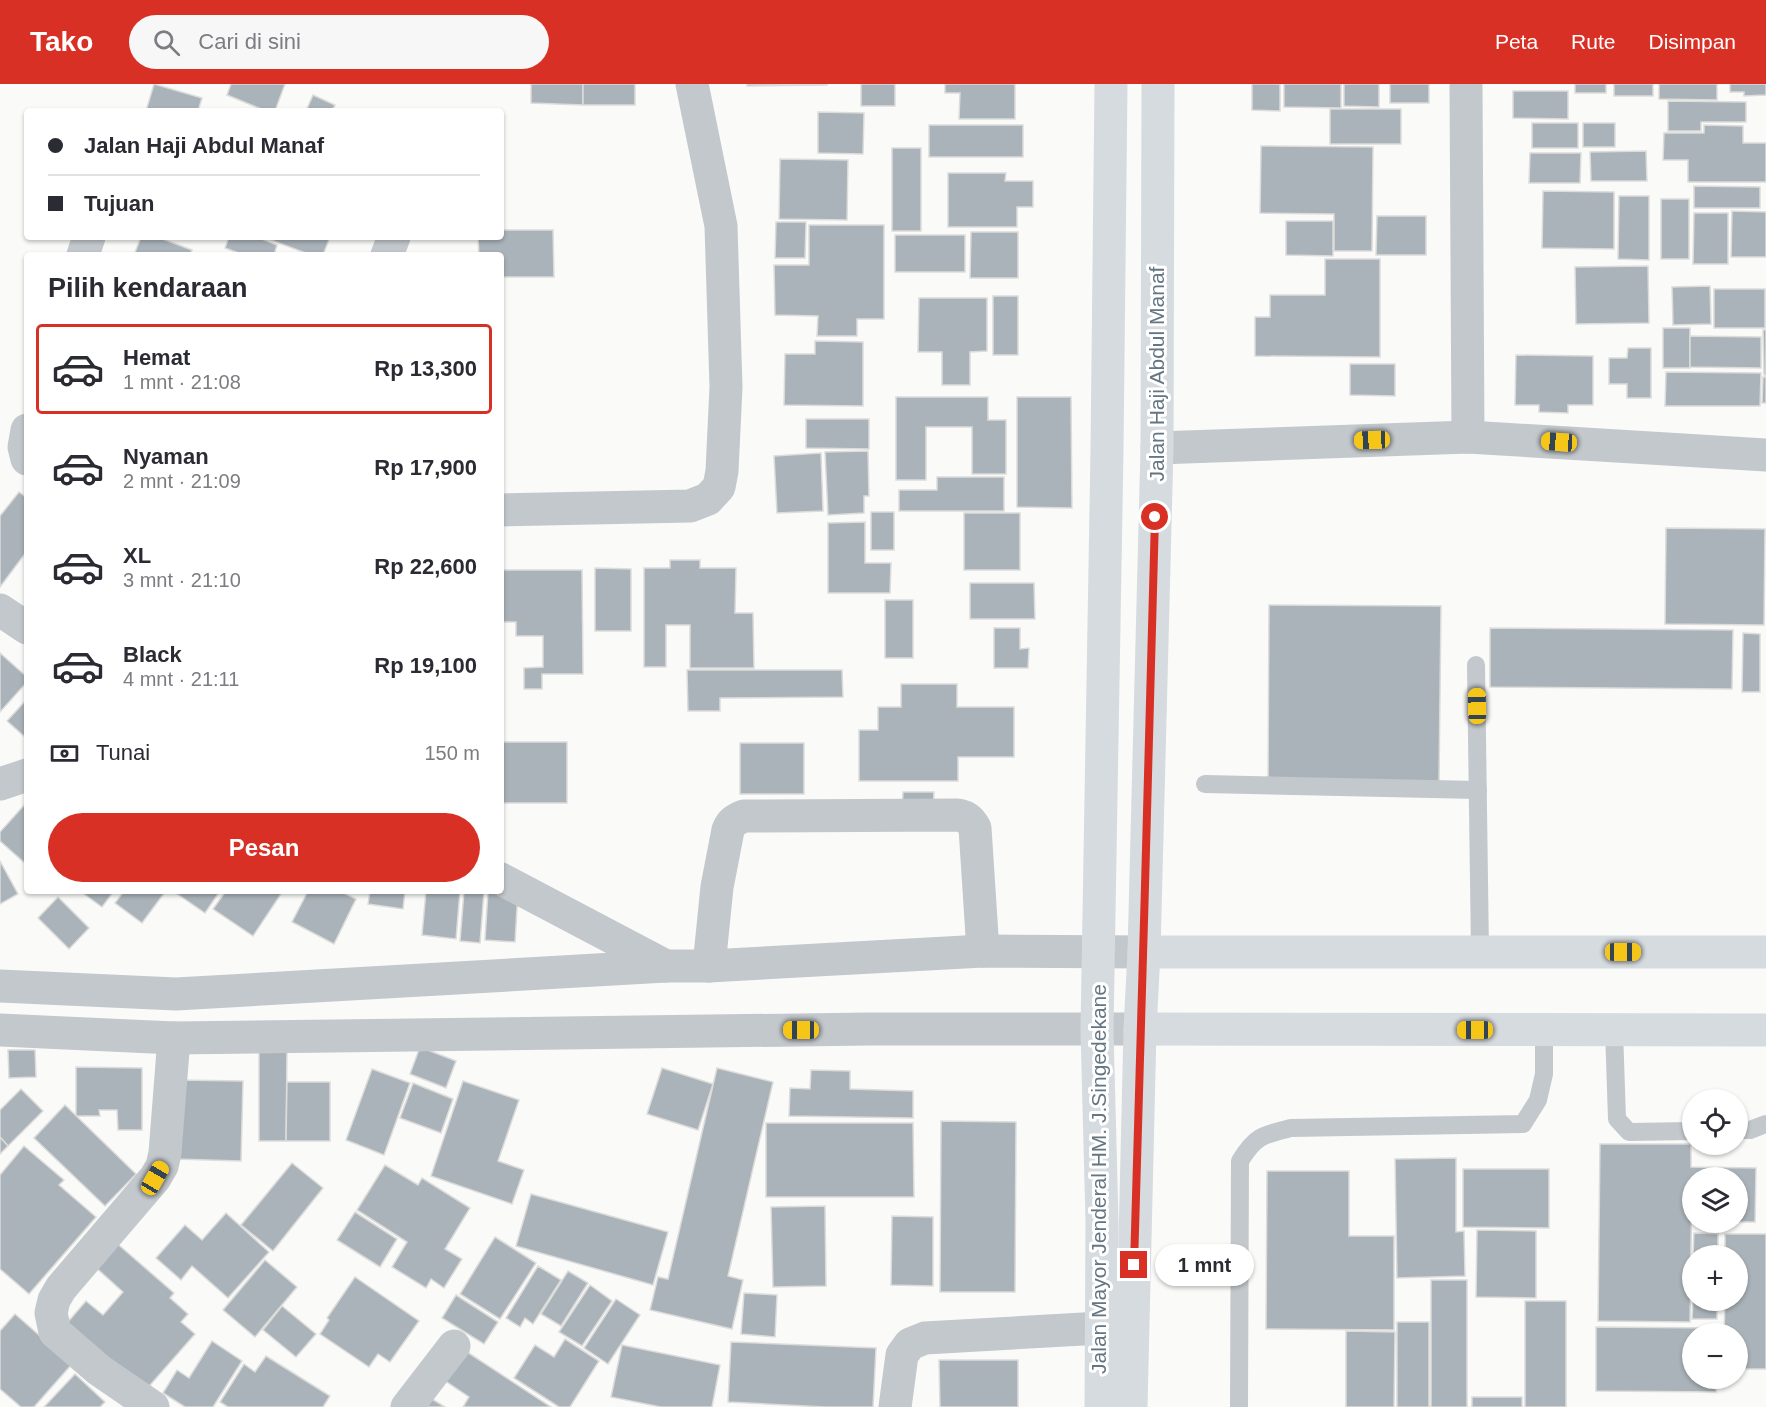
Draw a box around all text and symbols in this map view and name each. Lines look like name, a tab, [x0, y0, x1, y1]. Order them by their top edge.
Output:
search box	[129, 15, 549, 69]
text: Tako	[30, 26, 93, 57]
icon: search	[150, 26, 183, 59]
text: Cari di sini	[198, 29, 301, 54]
text: Peta	[1495, 30, 1538, 53]
text: Rute	[1571, 30, 1615, 53]
text: Disimpan	[1648, 30, 1736, 53]
text: Jalan Haji Abdul Manaf	[84, 133, 324, 158]
text: Tujuan	[84, 191, 154, 216]
street label: Jalan Haji Abdul Manaf	[1145, 266, 1168, 481]
text: Pilih kendaraan	[48, 273, 248, 303]
icon: car	[51, 342, 105, 396]
text: Hemat	[123, 345, 190, 370]
text: Rp 13,300	[374, 356, 477, 381]
text: 1 mnt · 21:08	[123, 371, 241, 393]
car	[1354, 430, 1390, 450]
car	[1540, 432, 1578, 452]
icon: car	[51, 441, 105, 495]
text: Nyaman	[123, 444, 209, 469]
text: Rp 17,900	[374, 455, 477, 480]
text: 2 mnt · 21:09	[123, 470, 241, 492]
route start	[1141, 503, 1168, 530]
icon: car	[51, 540, 105, 594]
text: XL	[123, 543, 151, 568]
text: Rp 22,600	[374, 554, 477, 579]
text: 3 mnt · 21:10	[123, 569, 241, 591]
icon: car	[51, 639, 105, 693]
text: Black	[123, 642, 182, 667]
text: Rp 19,100	[374, 653, 477, 678]
text: 4 mnt · 21:11	[123, 668, 239, 690]
car	[1468, 688, 1486, 724]
icon: cash	[48, 737, 81, 770]
text: Tunai	[96, 740, 150, 765]
text: 150 m	[424, 742, 480, 764]
button: Pesan	[48, 813, 480, 882]
car	[1605, 943, 1641, 961]
street label: Jalan Mayor Jenderal HM. J.Singedekane	[1087, 984, 1110, 1374]
car	[783, 1021, 819, 1039]
car	[1457, 1021, 1493, 1039]
map controls	[1682, 1089, 1748, 1389]
button: locate	[1682, 1089, 1748, 1155]
car	[138, 1158, 172, 1198]
button: layers	[1682, 1167, 1748, 1233]
callout: 1 mnt	[1155, 1244, 1254, 1286]
button: +	[1682, 1245, 1748, 1311]
route end	[1120, 1251, 1147, 1278]
text: 1 mnt	[1178, 1254, 1231, 1276]
button: −	[1682, 1323, 1748, 1389]

